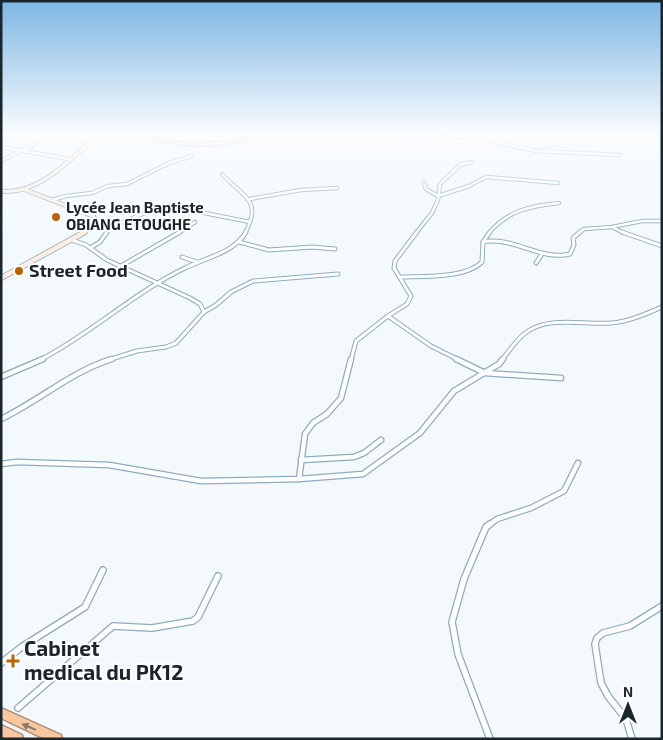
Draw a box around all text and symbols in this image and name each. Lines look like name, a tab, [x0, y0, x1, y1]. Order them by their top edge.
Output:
place label: Lycée Jean Baptiste OBIANG ETOUGHE	[66, 198, 204, 233]
marker: Lycée Jean Baptiste OBIANG ETOUGHE	[50, 211, 62, 223]
place label: Street Food	[29, 259, 128, 281]
marker: Street Food	[13, 265, 25, 277]
place label: Cabinet medical du PK12	[24, 635, 183, 684]
marker: Cabinet medical du PK12	[6, 654, 20, 668]
north arrow	[603, 680, 653, 730]
text: N	[623, 683, 633, 700]
one-way arrow	[21, 723, 36, 731]

